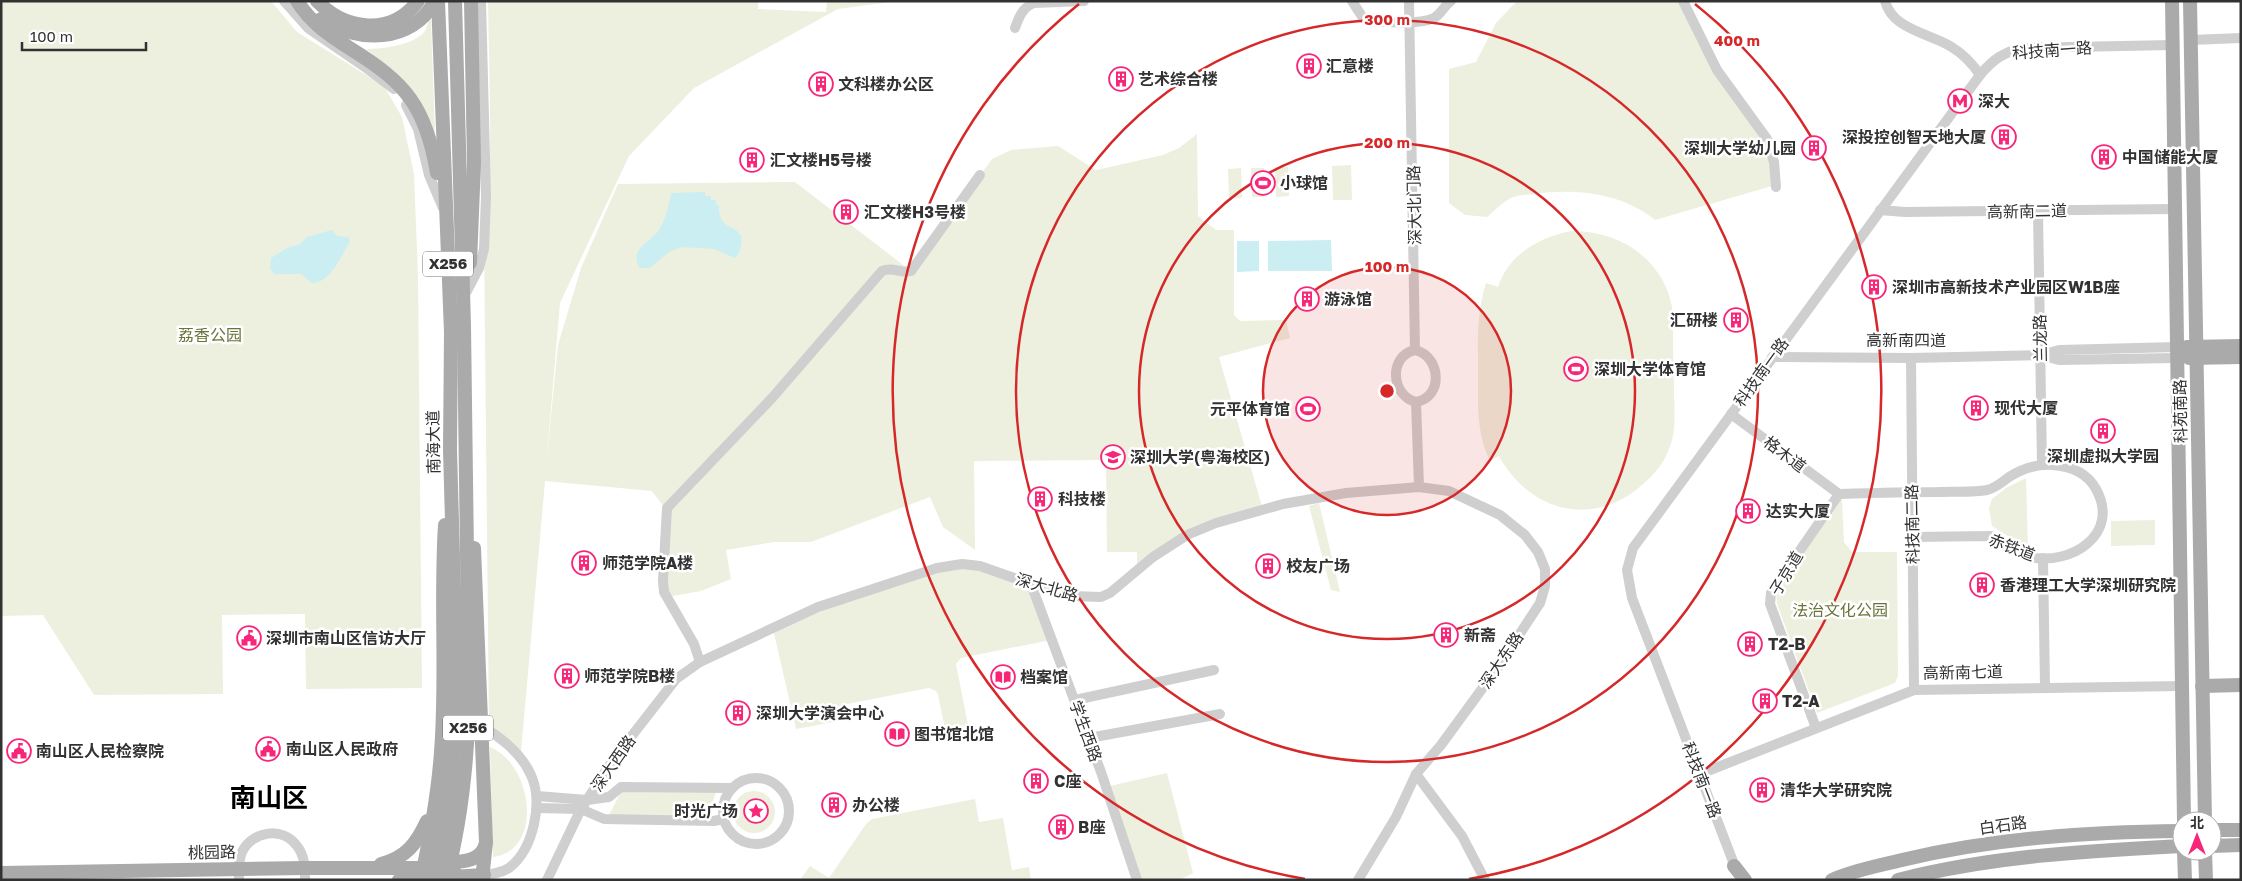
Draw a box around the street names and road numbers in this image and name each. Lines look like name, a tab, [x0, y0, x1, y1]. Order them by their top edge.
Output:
street label: 科技南一路	[2011, 37, 2093, 63]
street label: 深大北门路	[1403, 165, 1425, 245]
street label: 高新南二道	[1987, 200, 2067, 222]
road number: X256	[423, 252, 473, 276]
street label: 兰龙路	[2030, 314, 2050, 362]
street label: 高新南四道	[1866, 330, 1946, 350]
street label: 科技南一路	[1729, 334, 1793, 410]
street label: 科苑南路	[2169, 379, 2191, 443]
street label: 南海大道	[422, 410, 444, 474]
street label: 格木道	[1760, 432, 1810, 476]
street label: 科技南二路	[1901, 484, 1923, 564]
street label: 赤铁道	[1986, 529, 2038, 565]
street label: 子京道	[1765, 547, 1807, 599]
street label: 深大北路	[1013, 569, 1081, 605]
street label: 深大东路	[1475, 628, 1527, 692]
street label: 高新南七道	[1923, 661, 2003, 683]
street label: 学生西路	[1066, 698, 1106, 764]
road number: X256	[443, 716, 493, 740]
street label: 深大西路	[586, 731, 640, 795]
street label: 科技南一路	[1678, 739, 1726, 821]
street label: 白石路	[1978, 812, 2028, 838]
street label: 桃园路	[188, 842, 236, 862]

